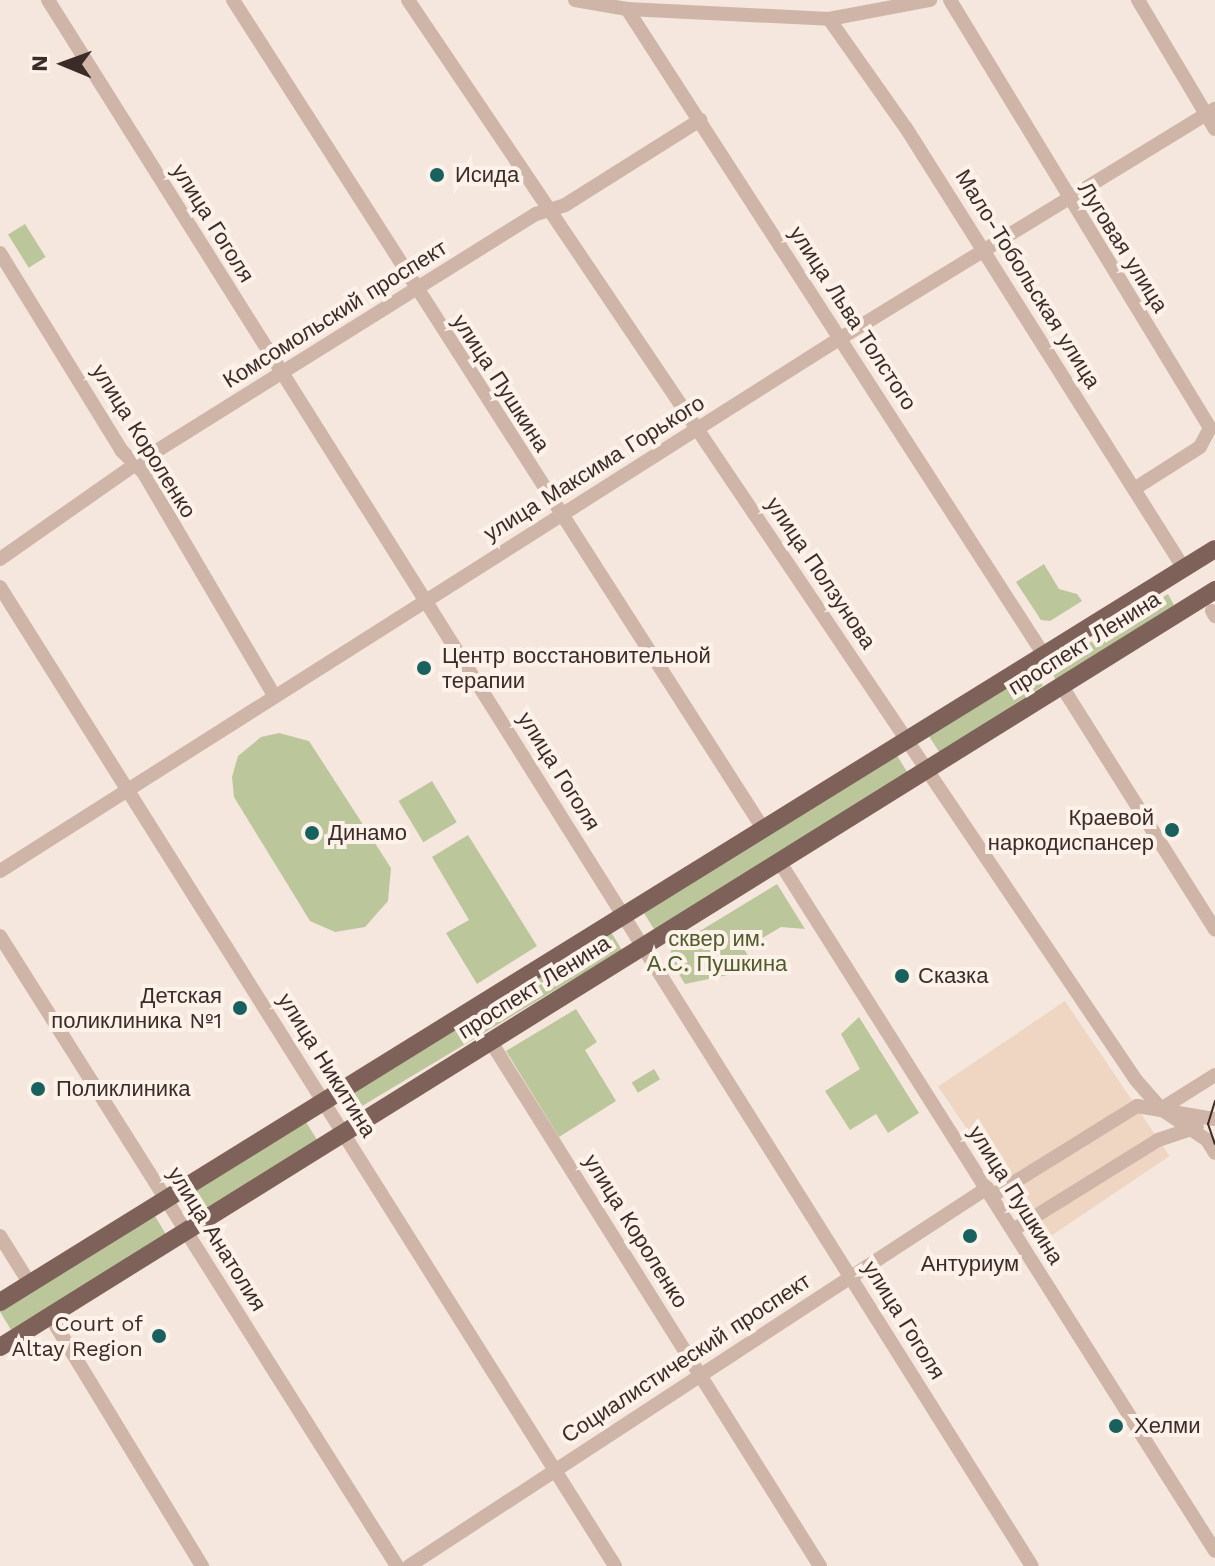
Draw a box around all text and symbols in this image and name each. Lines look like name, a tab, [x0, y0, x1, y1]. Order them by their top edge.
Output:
north arrow	[24, 24, 104, 104]
text: N	[27, 55, 52, 72]
street label: улица Гоголя	[166, 159, 260, 287]
place label: Исида	[455, 162, 519, 188]
marker: Исида	[426, 164, 448, 186]
street label: Мало-Тобольская улица	[950, 165, 1106, 393]
street label: Луговая улица	[1072, 177, 1174, 317]
street label: улица Льва Толстого	[784, 221, 922, 415]
street label: Комсомольский проспект	[218, 234, 452, 394]
street label: улица Пушкина	[447, 309, 555, 457]
street label: улица Короленко	[86, 359, 202, 523]
street label: улица Максима Горького	[479, 389, 709, 547]
street label: улица Ползунова	[760, 492, 882, 654]
street label: проспект Ленина	[1003, 586, 1165, 700]
place label: Центр восстановительной терапии	[442, 642, 711, 694]
marker: Центр восстановительной терапии	[413, 657, 435, 679]
street label: улица Гоголя	[512, 707, 606, 835]
place label: Краевой наркодиспансер	[988, 804, 1154, 856]
marker: Краевой наркодиспансер	[1161, 819, 1183, 841]
place label: Динамо	[328, 820, 407, 846]
marker: Динамо	[303, 824, 321, 842]
park label: сквер им. А.С. Пушкина	[647, 925, 787, 976]
street label: проспект Ленина	[453, 930, 615, 1044]
place label: Сказка	[918, 963, 988, 989]
marker: Сказка	[893, 967, 911, 985]
place label: Детская поликлиника №1	[51, 982, 222, 1034]
street label: улица Никитина	[272, 988, 382, 1142]
marker: Детская поликлиника №1	[229, 997, 251, 1019]
place label: Поликлиника	[56, 1076, 190, 1102]
marker: Поликлиника	[27, 1078, 49, 1100]
street label: улица Пушкина	[963, 1121, 1069, 1269]
street label: улица Короленко	[578, 1149, 694, 1313]
street label: улица Анатолия	[162, 1162, 272, 1316]
marker: Антуриум	[959, 1225, 981, 1247]
place label: Антуриум	[921, 1251, 1019, 1277]
street label: улица Гоголя	[857, 1256, 951, 1384]
street label: Социалистический проспект	[557, 1268, 815, 1448]
place label: Court of Altay Region	[11, 1310, 143, 1362]
marker: Court of Altay Region	[150, 1327, 168, 1345]
place label: Хелми	[1134, 1413, 1200, 1439]
marker: Хелми	[1105, 1415, 1127, 1437]

